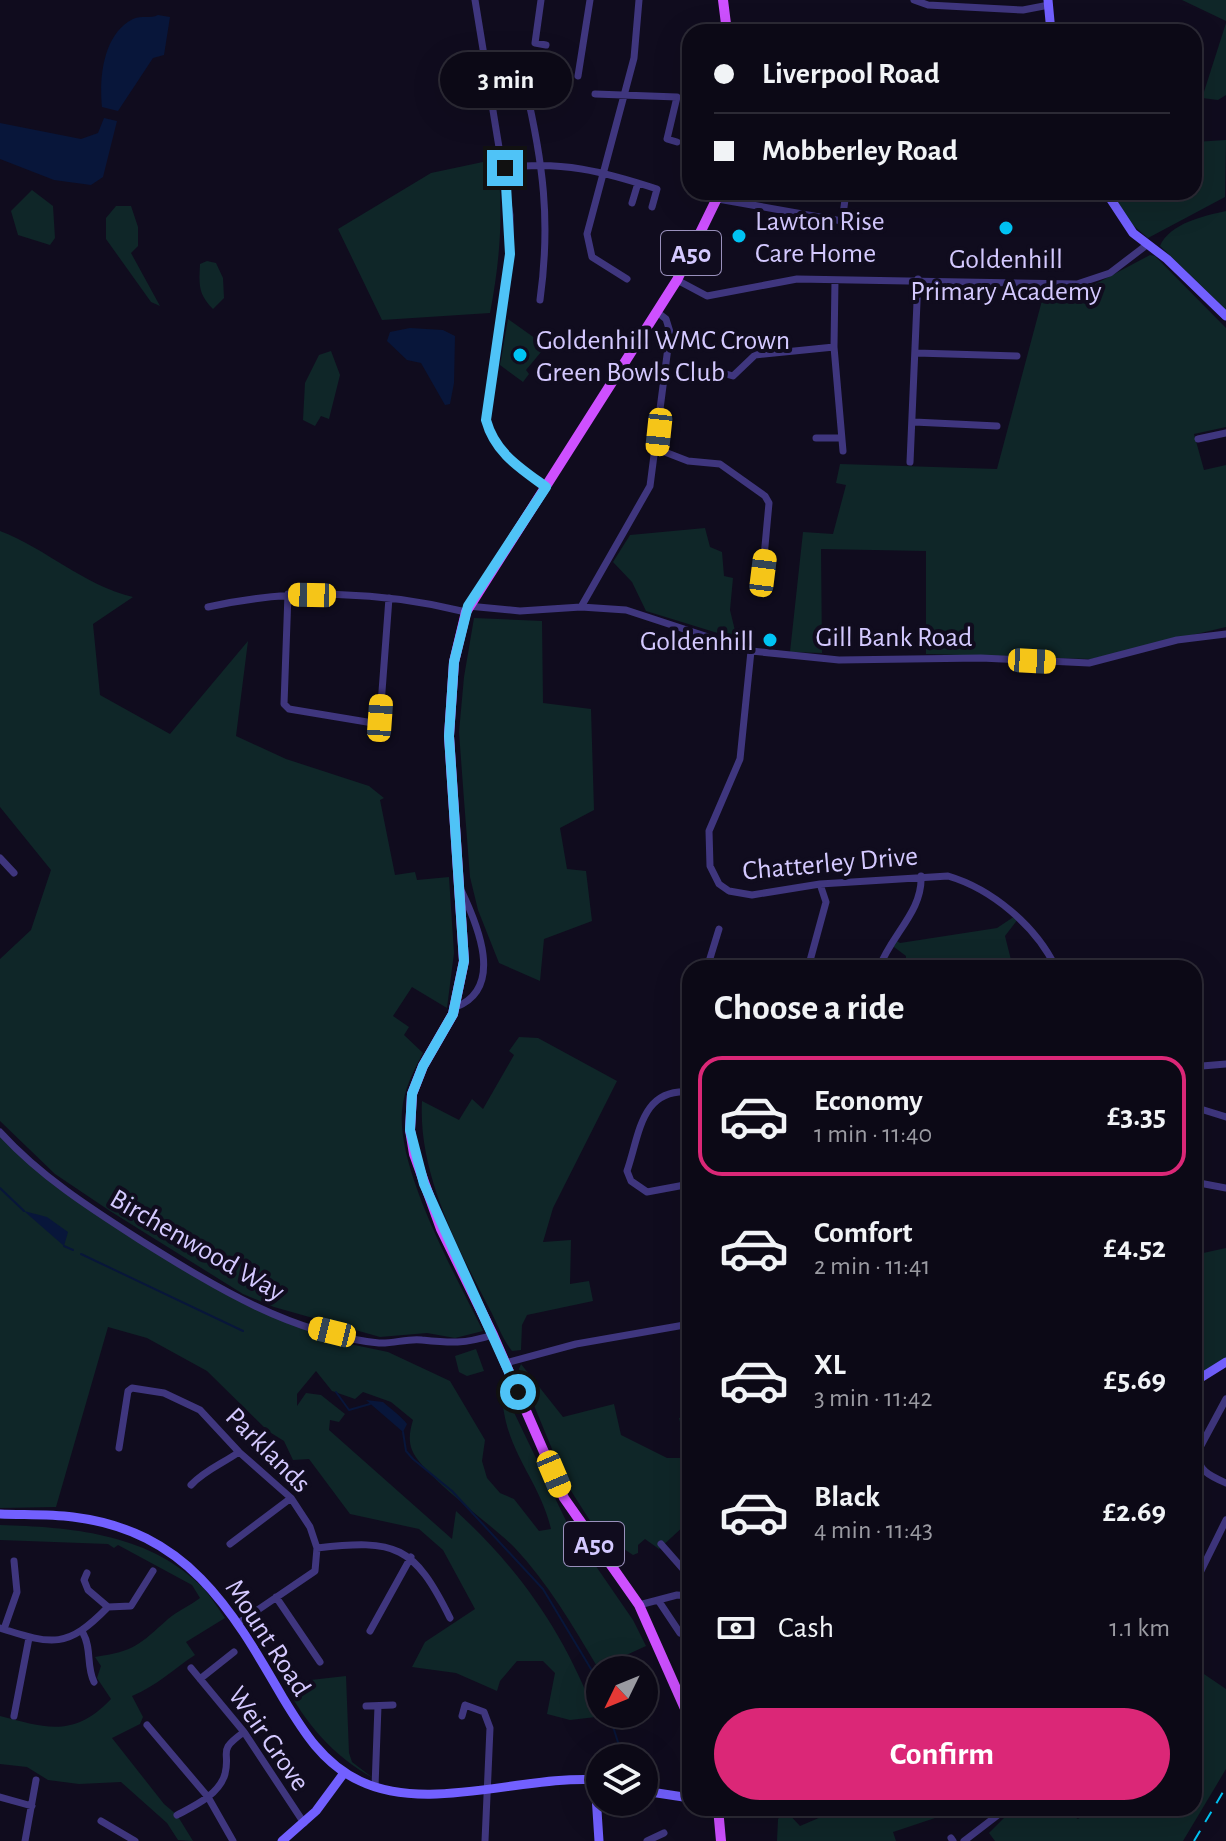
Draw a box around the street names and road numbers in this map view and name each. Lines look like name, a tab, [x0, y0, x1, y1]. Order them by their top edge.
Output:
road number: A50	[661, 231, 721, 275]
street label: Gill Bank Road	[815, 624, 973, 652]
street label: Chatterley Drive	[741, 842, 919, 886]
street label: Birchenwood Way	[105, 1185, 289, 1307]
street label: Parklands	[220, 1403, 315, 1498]
road number: A50	[564, 1522, 624, 1566]
street label: Mount Road	[219, 1575, 315, 1701]
street label: Weir Grove	[222, 1682, 314, 1796]

